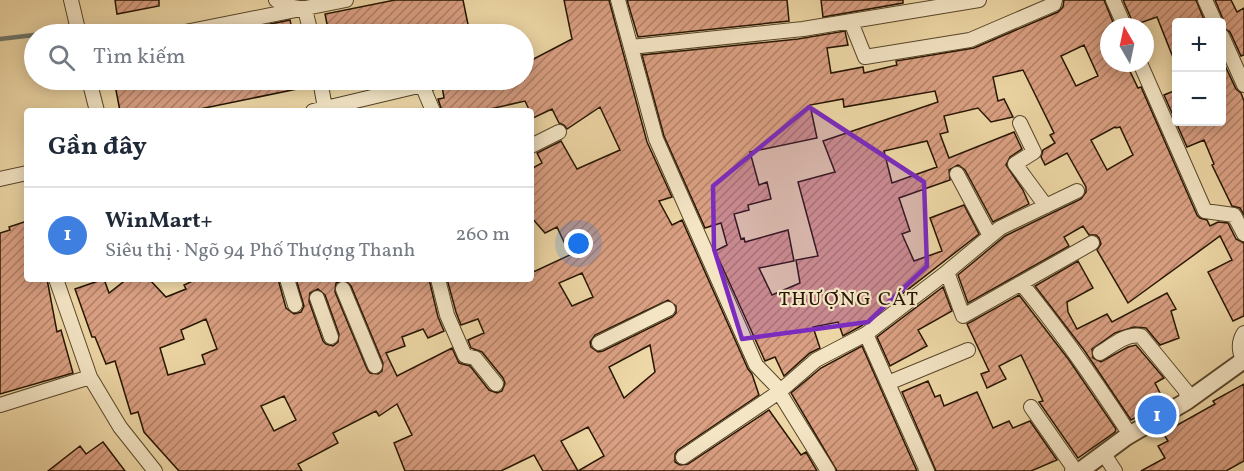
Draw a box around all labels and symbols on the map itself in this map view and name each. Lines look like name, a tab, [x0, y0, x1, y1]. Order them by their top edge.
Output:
north arrow	[1100, 18, 1154, 72]
your location	[564, 229, 593, 258]
district label: THƯỢNG CÁT	[778, 286, 920, 314]
pin: 1	[1138, 392, 1176, 438]

